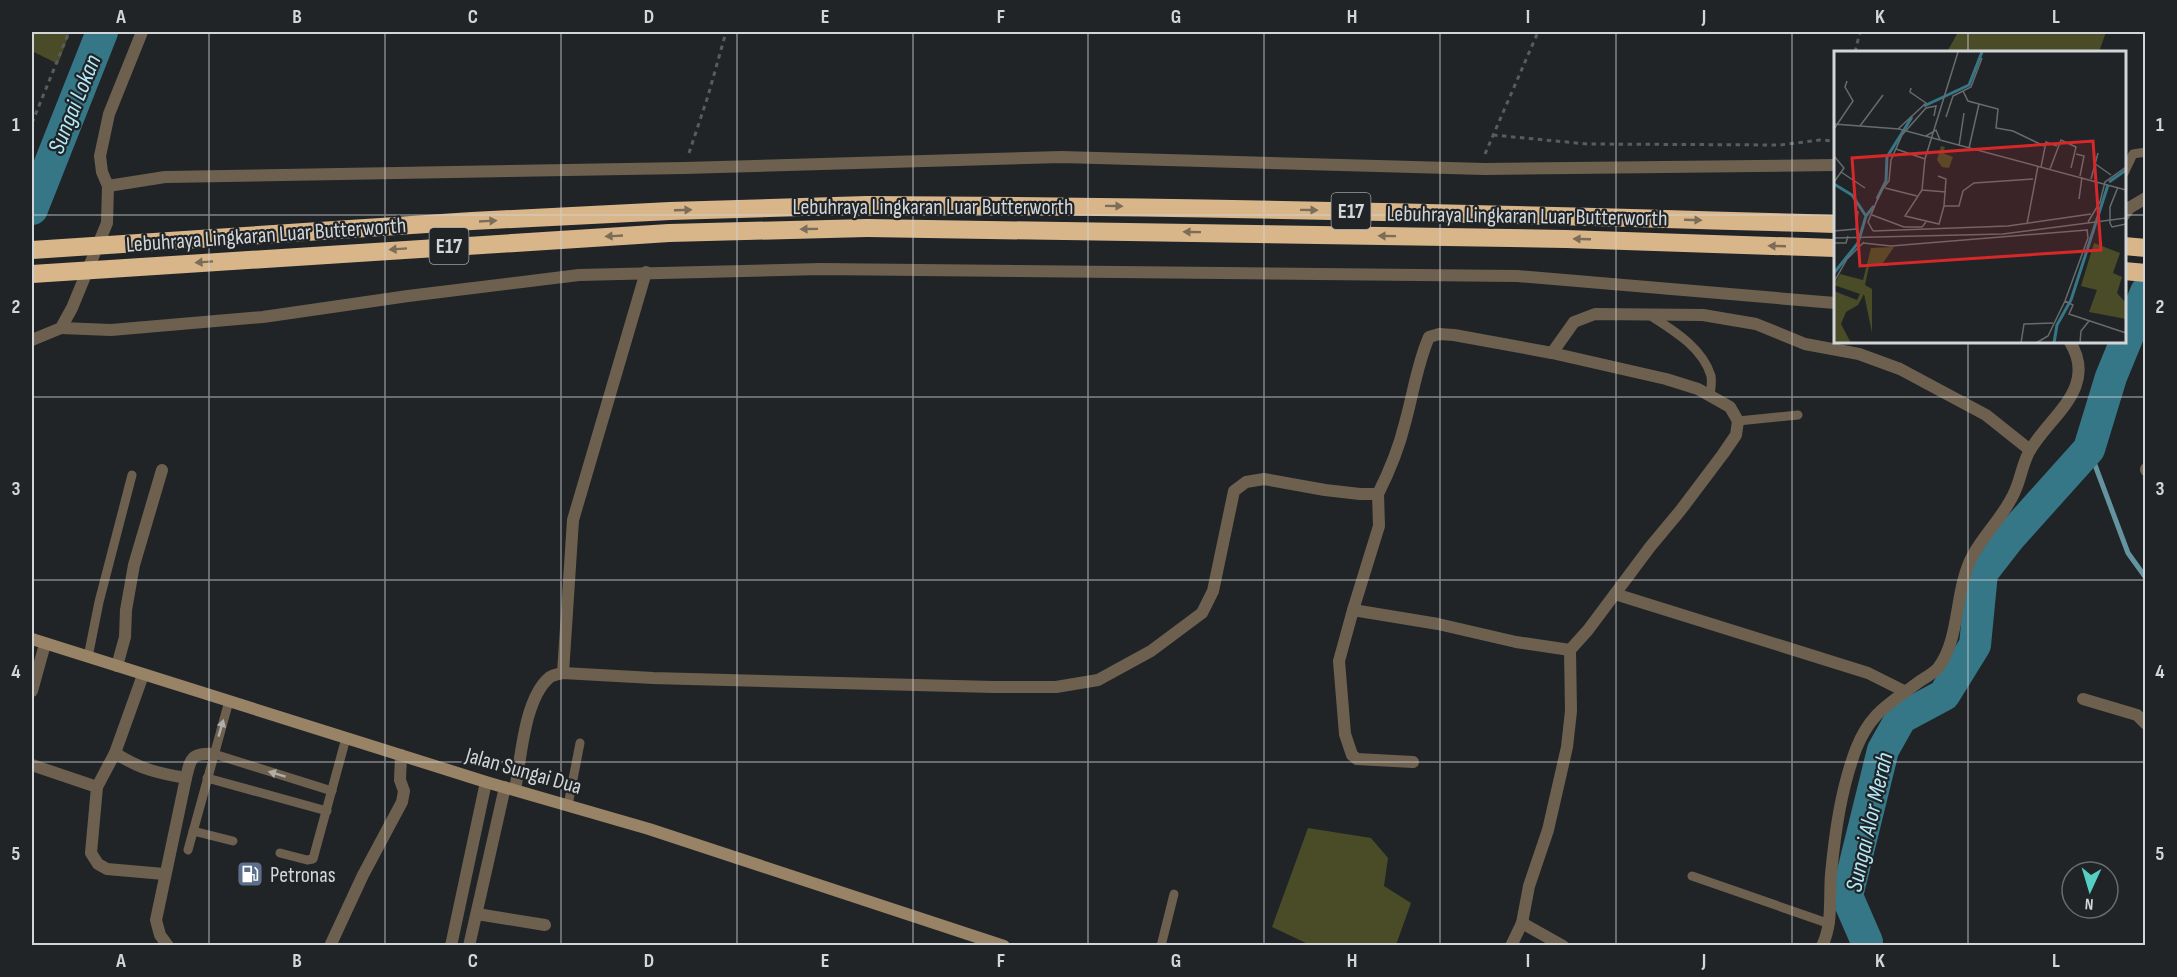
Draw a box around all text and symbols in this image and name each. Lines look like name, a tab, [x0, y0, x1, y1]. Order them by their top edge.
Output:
text: A	[115, 5, 126, 29]
text: B	[292, 5, 302, 29]
text: C	[468, 5, 478, 29]
text: D	[644, 5, 654, 29]
text: E	[821, 5, 829, 29]
text: F	[997, 5, 1005, 29]
text: G	[1171, 5, 1181, 29]
text: H	[1347, 5, 1357, 29]
text: I	[1526, 5, 1530, 29]
text: J	[1701, 5, 1706, 29]
text: K	[1875, 5, 1885, 29]
text: L	[2052, 5, 2060, 29]
water label: Sungai Lokan	[42, 51, 107, 158]
inset map	[1834, 51, 2126, 344]
text: 1	[12, 113, 20, 137]
text: 1	[2156, 113, 2164, 137]
road number: E17	[1332, 193, 1370, 229]
street label: Lebuhraya Lingkaran Luar Butterworth	[793, 194, 1073, 221]
street label: Lebuhraya Lingkaran Luar Butterworth	[1386, 201, 1668, 232]
one-way arrow	[1105, 202, 1124, 211]
one-way arrow	[673, 206, 692, 215]
one-way arrow	[1300, 206, 1319, 215]
street label: Lebuhraya Lingkaran Luar Butterworth	[125, 212, 407, 259]
one-way arrow	[1684, 215, 1703, 224]
one-way arrow	[479, 216, 498, 225]
one-way arrow	[799, 224, 818, 234]
one-way arrow	[1182, 227, 1201, 237]
road number: E17	[430, 228, 468, 264]
one-way arrow	[604, 231, 623, 241]
one-way arrow	[1377, 231, 1396, 240]
one-way arrow	[1572, 235, 1591, 244]
one-way arrow	[1767, 241, 1786, 250]
one-way arrow	[389, 245, 408, 254]
one-way arrow	[194, 258, 213, 267]
text: 2	[12, 295, 20, 319]
text: 2	[2156, 295, 2164, 319]
text: 3	[12, 477, 21, 501]
text: 3	[2156, 477, 2165, 501]
text: 4	[11, 660, 21, 684]
text: 4	[2155, 660, 2165, 684]
one-way arrow	[217, 719, 227, 737]
street label: Jalan Sungai Dua	[461, 742, 585, 801]
water label: Sungai Alor Merah	[1839, 750, 1900, 895]
one-way arrow	[267, 769, 285, 778]
text: 5	[12, 842, 21, 866]
text: 5	[2156, 842, 2165, 866]
fuel station icon: Petronas	[235, 859, 265, 889]
north arrow	[2060, 860, 2120, 920]
place label: Petronas	[270, 862, 336, 889]
text: N	[2084, 894, 2094, 913]
text: A	[115, 949, 126, 973]
text: B	[292, 949, 302, 973]
text: C	[468, 949, 478, 973]
text: D	[644, 949, 654, 973]
text: E	[821, 949, 829, 973]
text: F	[997, 949, 1005, 973]
text: G	[1171, 949, 1181, 973]
text: H	[1347, 949, 1357, 973]
text: I	[1526, 949, 1530, 973]
text: J	[1701, 949, 1706, 973]
text: K	[1875, 949, 1885, 973]
text: L	[2052, 949, 2060, 973]

